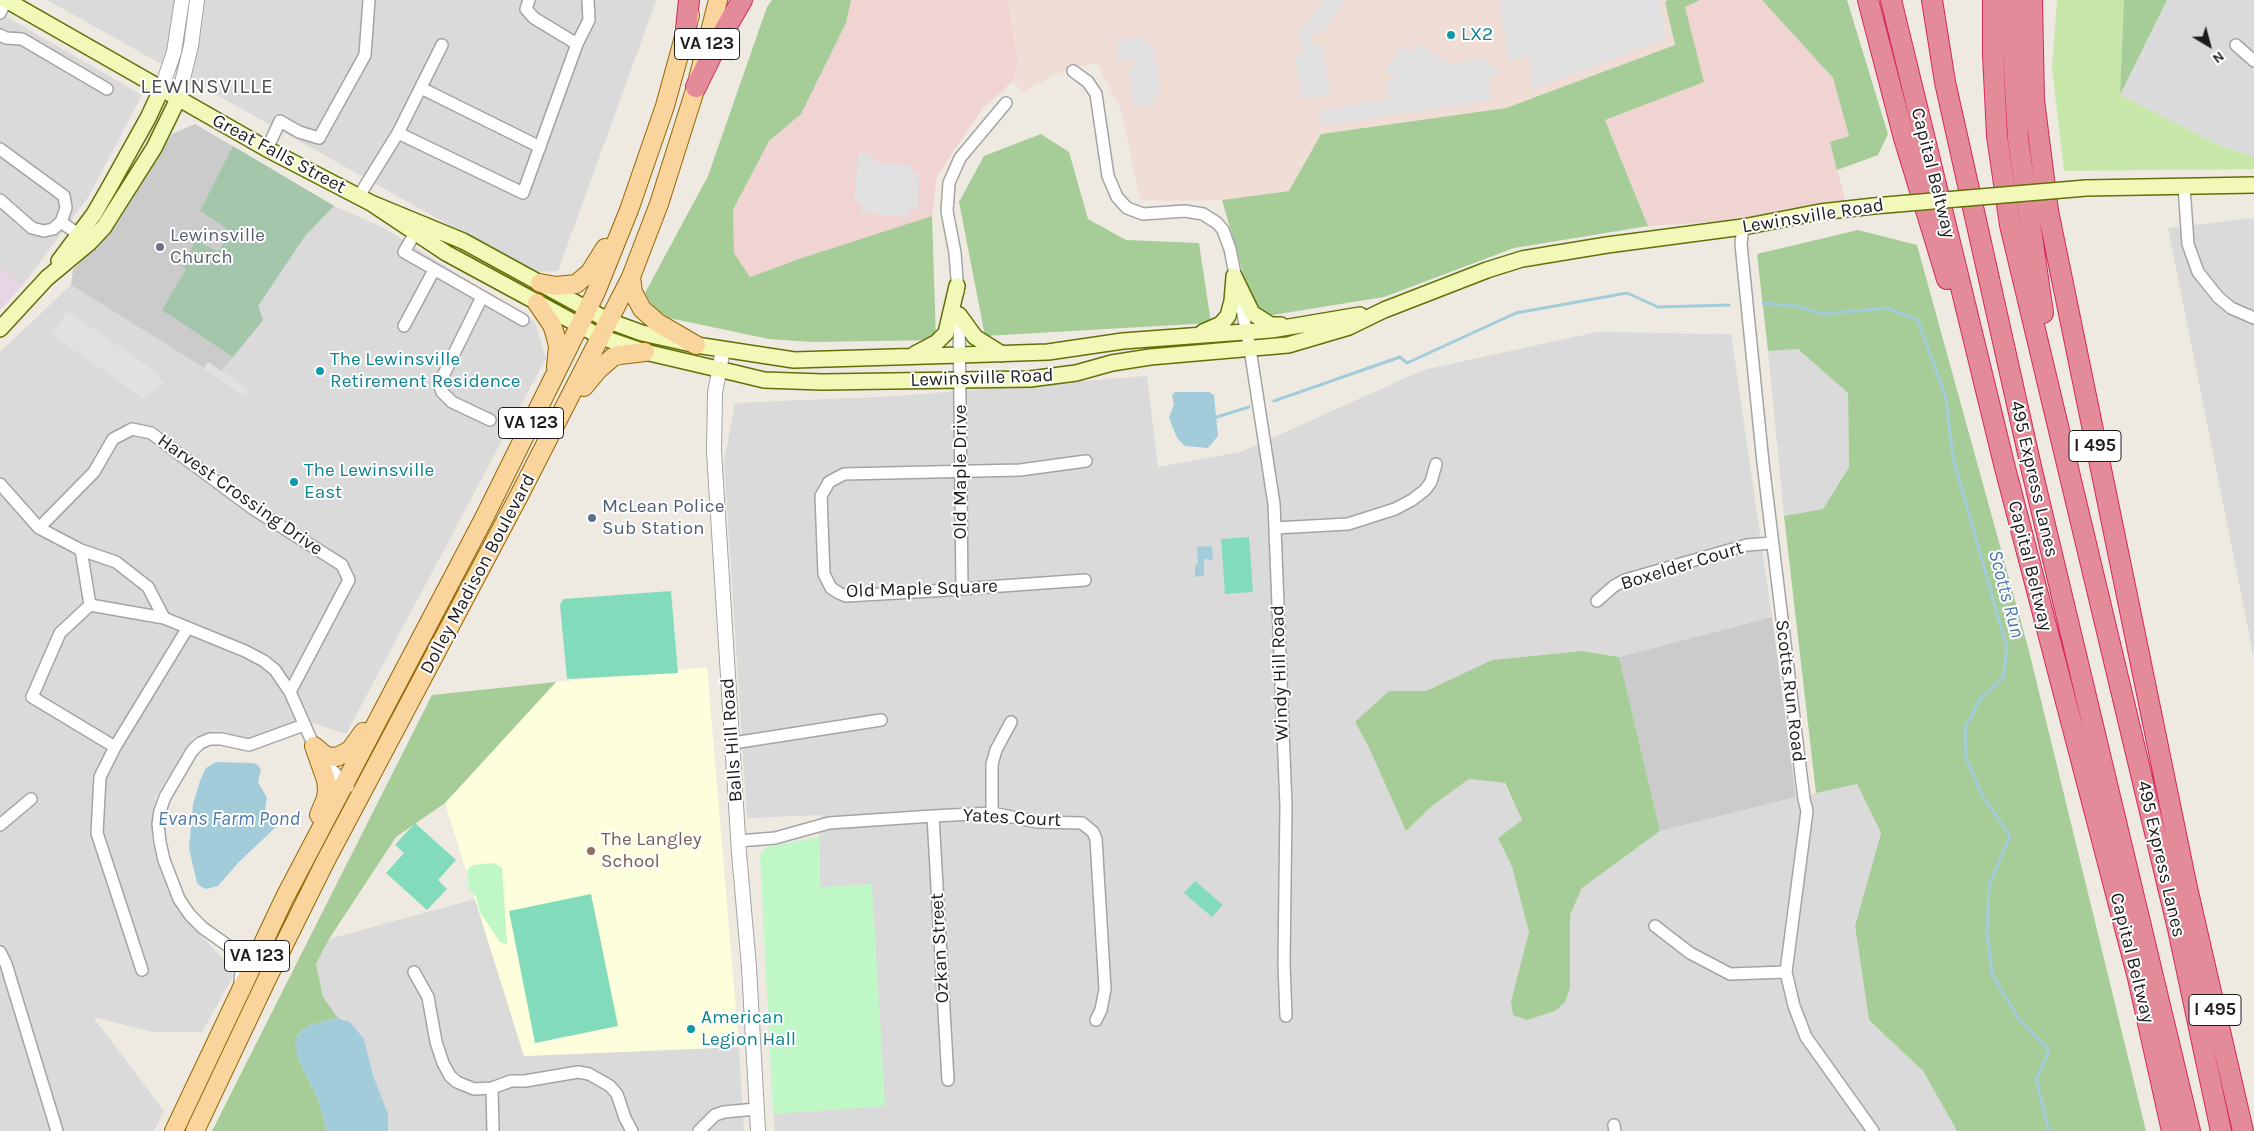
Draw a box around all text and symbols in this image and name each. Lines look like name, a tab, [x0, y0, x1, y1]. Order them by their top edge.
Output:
north arrow	[2184, 20, 2234, 70]
place label: LX2	[1461, 24, 1493, 46]
road number: VA 123	[674, 29, 740, 60]
marker: LX2	[1445, 29, 1457, 41]
text: N	[2209, 48, 2227, 67]
district label: LEWINSVILLE	[139, 74, 275, 100]
street label: Capital Beltway	[1906, 106, 1960, 240]
street label: Great Falls Street	[208, 109, 350, 199]
street label: Lewinsville Road	[1740, 194, 1886, 238]
place label: Lewinsville Church	[170, 225, 265, 269]
marker: Lewinsville Church	[154, 241, 166, 253]
place label: The Lewinsville Retirement Residence	[330, 349, 521, 393]
street label: Lewinsville Road	[910, 364, 1054, 392]
marker: The Lewinsville Retirement Residence	[314, 365, 326, 377]
street label: 495 Express Lanes	[2005, 398, 2063, 560]
street label: Old Maple Drive	[950, 405, 972, 539]
road number: VA 123	[498, 408, 564, 438]
street label: Harvest Crossing Drive	[153, 429, 327, 561]
road number: I 495	[2069, 431, 2121, 462]
place label: The Lewinsville East	[304, 460, 434, 504]
street label: Dolley Madison Boulevard	[415, 470, 541, 678]
marker: The Lewinsville East	[288, 476, 300, 488]
place label: McLean Police Sub Station	[602, 496, 724, 540]
street label: Capital Beltway	[2003, 499, 2057, 633]
marker: McLean Police Sub Station	[586, 512, 598, 524]
street label: Boxelder Court	[1618, 537, 1746, 595]
water label: Scotts Run	[1983, 547, 2029, 641]
street label: Old Maple Square	[846, 575, 998, 603]
street label: Windy Hill Road	[1266, 605, 1294, 741]
street label: Scotts Run Road	[1770, 618, 1810, 764]
street label: Balls Hill Road	[716, 677, 748, 803]
street label: 495 Express Lanes	[2132, 778, 2190, 940]
street label: Yates Court	[962, 804, 1062, 832]
water label: Evans Farm Pond	[158, 807, 300, 831]
place label: The Langley School	[601, 829, 702, 873]
marker: The Langley School	[585, 845, 597, 857]
street label: Capital Beltway	[2105, 891, 2159, 1025]
street label: Ozkan Street	[926, 892, 954, 1004]
road number: VA 123	[224, 940, 290, 971]
road number: I 495	[2189, 994, 2241, 1026]
place label: American Legion Hall	[701, 1007, 796, 1051]
marker: American Legion Hall	[685, 1023, 697, 1035]

